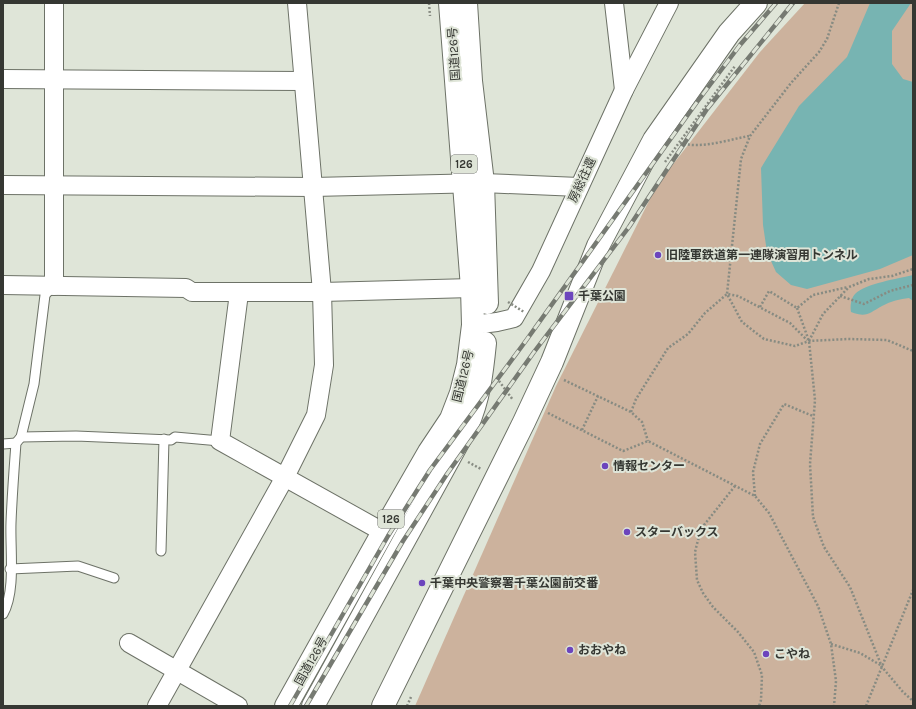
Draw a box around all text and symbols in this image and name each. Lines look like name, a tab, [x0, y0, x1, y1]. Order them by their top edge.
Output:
street label: 国道126号	[445, 27, 463, 81]
road number: 126	[451, 155, 477, 173]
street label: 房総往還	[566, 155, 598, 205]
place label: 旧陸軍鉄道第一連隊演習用トンネル	[666, 248, 858, 262]
marker: 旧陸軍鉄道第一連隊演習用トンネル	[653, 250, 663, 260]
place label: 千葉公園	[578, 289, 626, 303]
marker: 千葉公園	[563, 290, 575, 302]
street label: 国道126号	[450, 348, 476, 404]
place label: 情報センター	[613, 459, 685, 473]
marker: 情報センター	[600, 461, 610, 471]
road number: 126	[378, 510, 404, 528]
place label: スターバックス	[635, 525, 719, 539]
marker: スターバックス	[622, 527, 632, 537]
place label: 千葉中央警察署千葉公園前交番	[430, 576, 599, 590]
marker: 千葉中央警察署千葉公園前交番	[417, 578, 427, 588]
street label: 国道126号	[292, 634, 330, 688]
place label: おおやね	[578, 643, 626, 657]
marker: おおやね	[565, 645, 575, 655]
place label: こやね	[774, 647, 810, 661]
marker: こやね	[761, 649, 771, 659]

